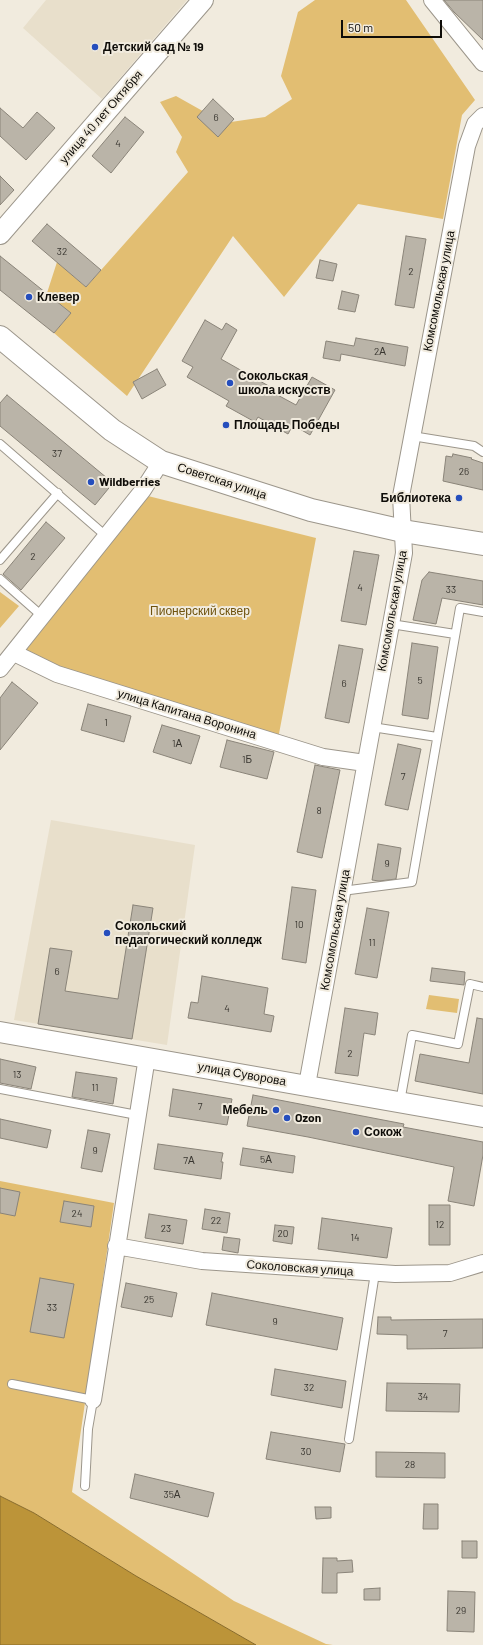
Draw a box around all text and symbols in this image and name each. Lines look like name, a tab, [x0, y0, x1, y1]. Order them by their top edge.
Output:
scale bar	[343, 12, 444, 38]
text: 50 m	[348, 20, 373, 34]
place label: Детский сад № 19	[103, 40, 204, 54]
marker: Детский сад № 19	[90, 42, 100, 52]
street label: улица 40 лет Октября	[57, 67, 145, 167]
house number: 6	[213, 112, 219, 124]
house number: 4	[115, 138, 121, 150]
street label: Комсомольская улица	[420, 229, 458, 353]
house number: 32	[57, 246, 67, 258]
house number: 2	[408, 266, 414, 278]
place label: Клевер	[37, 290, 80, 304]
marker: Клевер	[24, 292, 34, 302]
house number: 2А	[374, 346, 386, 358]
place label: Сокольская школа искусств	[238, 369, 331, 397]
marker: Сокольская школа искусств	[225, 378, 235, 388]
place label: Площадь Победы	[234, 418, 340, 432]
marker: Площадь Победы	[221, 420, 231, 430]
house number: 37	[52, 448, 62, 460]
street label: Советская улица	[175, 460, 269, 502]
house number: 26	[459, 466, 469, 478]
place label: Wildberries	[99, 475, 160, 489]
marker: Wildberries	[86, 477, 96, 487]
place label: Библиотека	[381, 491, 451, 505]
marker: Библиотека	[454, 493, 464, 503]
street label: Комсомольская улица	[374, 549, 410, 673]
house number: 2	[30, 551, 36, 563]
house number: 4	[357, 582, 363, 594]
house number: 33	[446, 584, 456, 596]
park label: Пионерский сквер	[150, 604, 250, 618]
house number: 5	[417, 675, 423, 687]
house number: 6	[341, 678, 347, 690]
street label: улица Капитана Воронина	[116, 686, 258, 742]
house number: 1	[104, 717, 108, 729]
house number: 1А	[172, 738, 182, 750]
house number: 1Б	[242, 754, 252, 766]
house number: 7	[401, 771, 405, 783]
house number: 8	[316, 805, 322, 817]
house number: 9	[384, 858, 390, 870]
street label: Комсомольская улица	[317, 868, 353, 992]
place label: Сокольский педагогический колледж	[115, 919, 262, 947]
house number: 10	[294, 919, 304, 931]
marker: Сокольский педагогический колледж	[102, 928, 112, 938]
house number: 11	[368, 937, 376, 949]
house number: 6	[54, 966, 60, 978]
house number: 4	[224, 1003, 230, 1015]
house number: 2	[347, 1048, 353, 1060]
street label: улица Суворова	[197, 1059, 287, 1089]
house number: 13	[13, 1069, 21, 1081]
house number: 11	[91, 1082, 99, 1094]
house number: 7	[198, 1101, 202, 1113]
place label: Мебель	[222, 1103, 268, 1117]
marker: Мебель	[271, 1105, 281, 1115]
place label: Ozon	[295, 1111, 321, 1125]
marker: Ozon	[282, 1113, 292, 1123]
place label: Сокож	[364, 1125, 402, 1139]
marker: Сокож	[351, 1127, 361, 1137]
house number: 9	[92, 1145, 98, 1157]
house number: 5А	[260, 1154, 272, 1166]
house number: 7А	[183, 1155, 195, 1167]
house number: 24	[72, 1208, 82, 1220]
house number: 22	[211, 1215, 221, 1227]
house number: 12	[436, 1219, 444, 1231]
house number: 23	[161, 1223, 171, 1235]
house number: 20	[277, 1228, 289, 1240]
house number: 14	[350, 1232, 360, 1244]
street label: Соколовская улица	[246, 1257, 354, 1279]
house number: 25	[144, 1294, 154, 1306]
house number: 33	[47, 1302, 57, 1314]
house number: 9	[272, 1316, 278, 1328]
house number: 7	[443, 1328, 447, 1340]
house number: 32	[304, 1382, 314, 1394]
house number: 34	[418, 1391, 428, 1403]
house number: 30	[301, 1446, 311, 1458]
house number: 28	[405, 1459, 415, 1471]
house number: 35А	[164, 1489, 180, 1501]
house number: 29	[456, 1605, 466, 1617]

